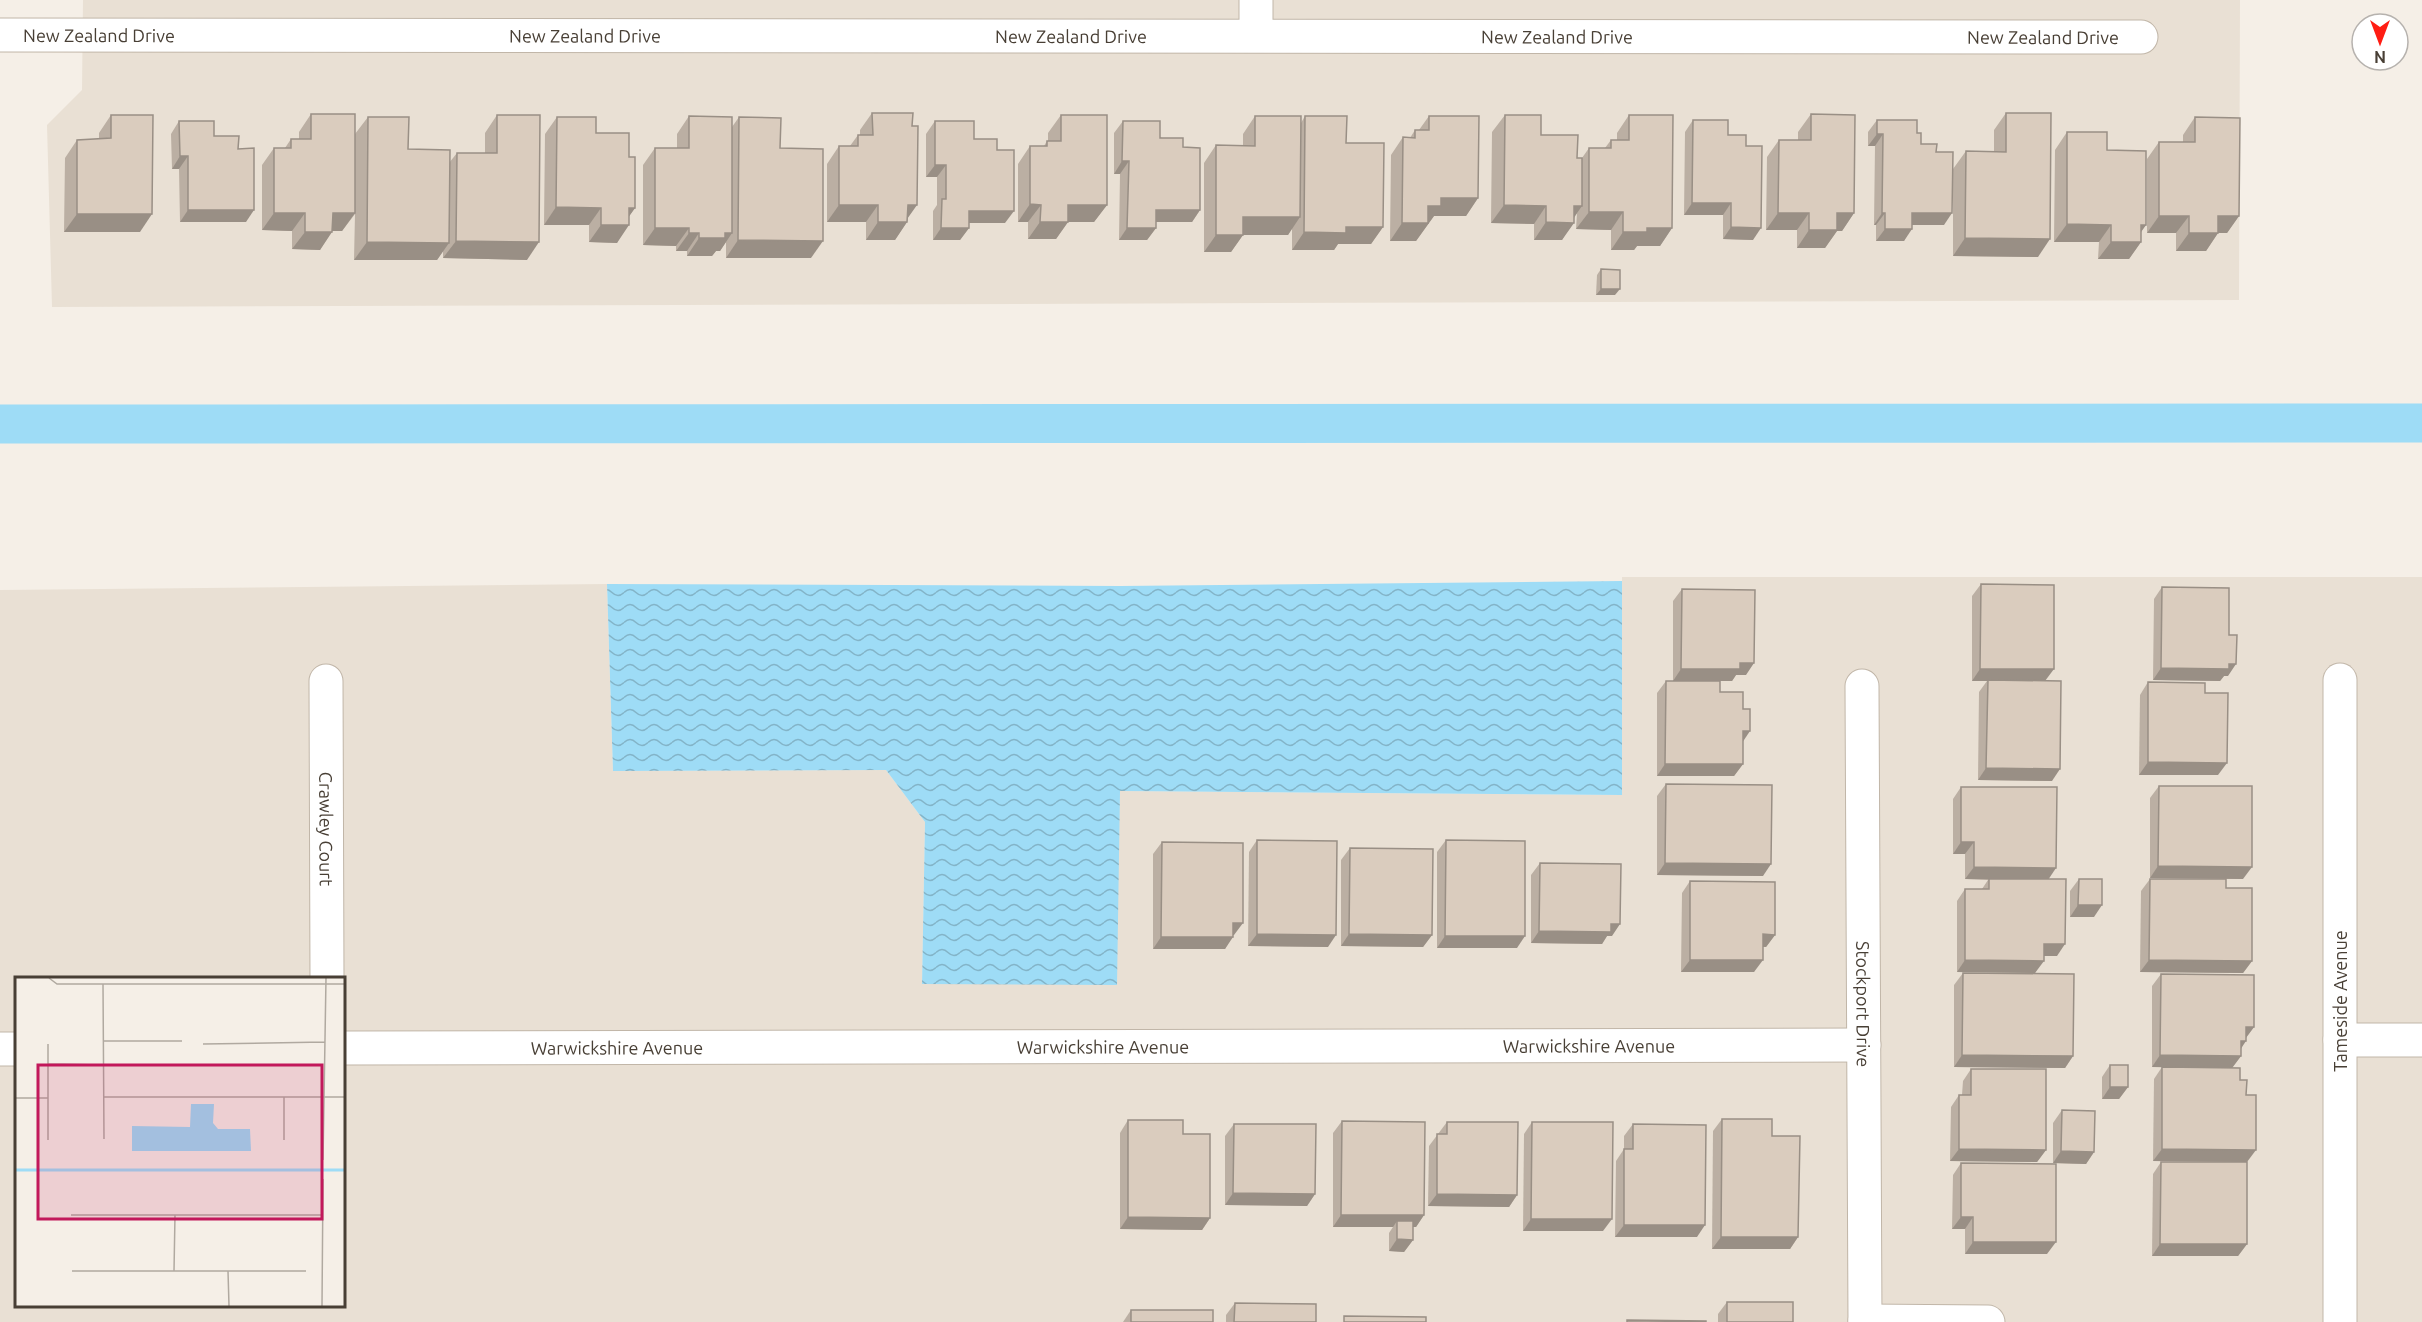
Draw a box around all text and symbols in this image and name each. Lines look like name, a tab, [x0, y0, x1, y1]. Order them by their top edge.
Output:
north arrow	[2350, 12, 2410, 72]
street label: New Zealand Drive	[23, 25, 175, 45]
street label: New Zealand Drive	[509, 25, 661, 46]
street label: New Zealand Drive	[995, 26, 1147, 46]
street label: New Zealand Drive	[1481, 26, 1633, 47]
street label: New Zealand Drive	[1967, 27, 2119, 47]
text: N	[2374, 48, 2386, 66]
street label: Crawley Court	[316, 772, 337, 886]
street label: Tameside Avenue	[2330, 930, 2350, 1072]
street label: Stockport Drive	[1853, 941, 1874, 1067]
inset map	[15, 977, 345, 1307]
street label: Warwickshire Avenue	[1503, 1035, 1675, 1056]
street label: Warwickshire Avenue	[1017, 1036, 1189, 1057]
street label: Warwickshire Avenue	[531, 1037, 703, 1058]

